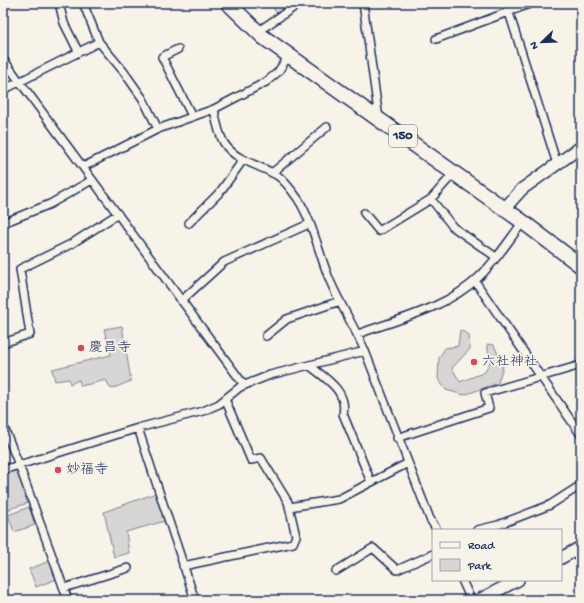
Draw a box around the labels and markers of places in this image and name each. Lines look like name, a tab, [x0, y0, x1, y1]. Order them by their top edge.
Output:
place label: 慶昌寺	[89, 340, 131, 357]
marker: 慶昌寺	[76, 343, 86, 353]
place label: 六社神社	[482, 354, 538, 371]
marker: 六社神社	[469, 357, 479, 367]
place label: 妙福寺	[66, 462, 108, 479]
marker: 妙福寺	[53, 465, 63, 475]

